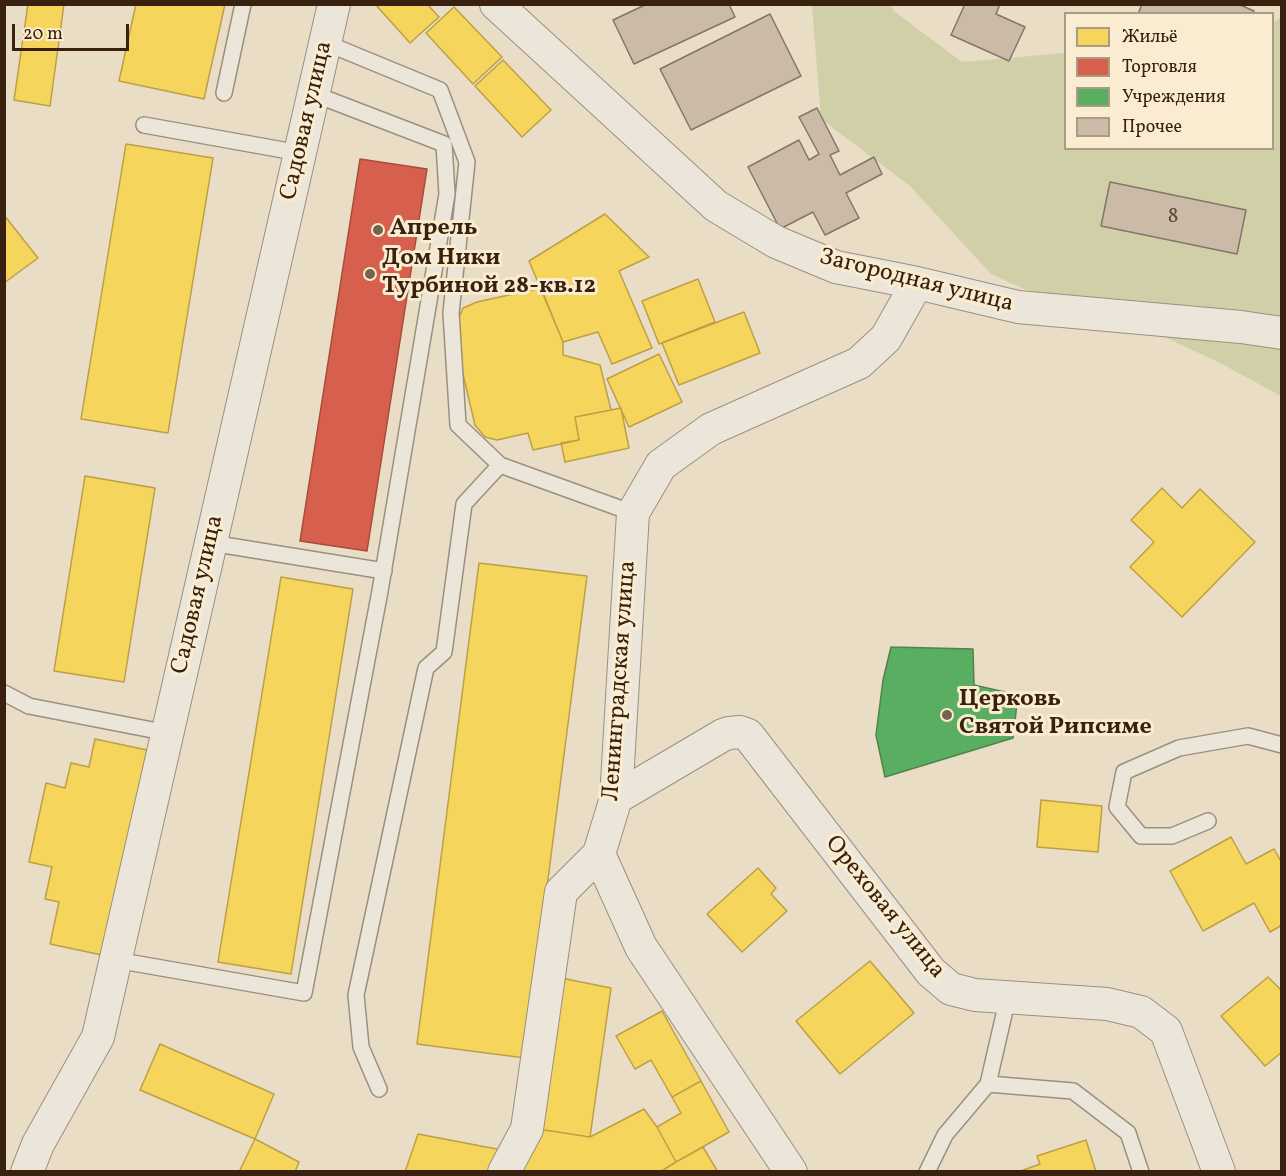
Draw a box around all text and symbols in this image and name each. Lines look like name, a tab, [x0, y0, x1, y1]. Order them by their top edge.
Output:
scale bar	[15, 12, 132, 50]
legend	[1064, 12, 1274, 150]
text: 20 m	[23, 22, 63, 47]
text: Жильё	[1122, 25, 1178, 50]
street label: Садовая улица	[276, 39, 340, 203]
text: Торговля	[1122, 55, 1197, 80]
text: Учреждения	[1122, 85, 1225, 110]
text: Прочее	[1122, 115, 1182, 140]
house number: 8	[1168, 205, 1178, 231]
place label: Апрель	[390, 216, 478, 244]
marker: Апрель	[371, 223, 385, 237]
street label: Загородная улица	[816, 244, 1016, 320]
place label: Дом Ники Турбиной 28-кв.12	[382, 246, 596, 302]
marker: Дом Ники Турбиной 28-кв.12	[363, 267, 377, 281]
street label: Садовая улица	[167, 513, 231, 677]
street label: Ленинградская улица	[598, 560, 644, 802]
place label: Церковь Святой Рипсиме	[959, 687, 1152, 743]
marker: Церковь Святой Рипсиме	[940, 708, 954, 722]
street label: Ореховая улица	[818, 831, 950, 985]

